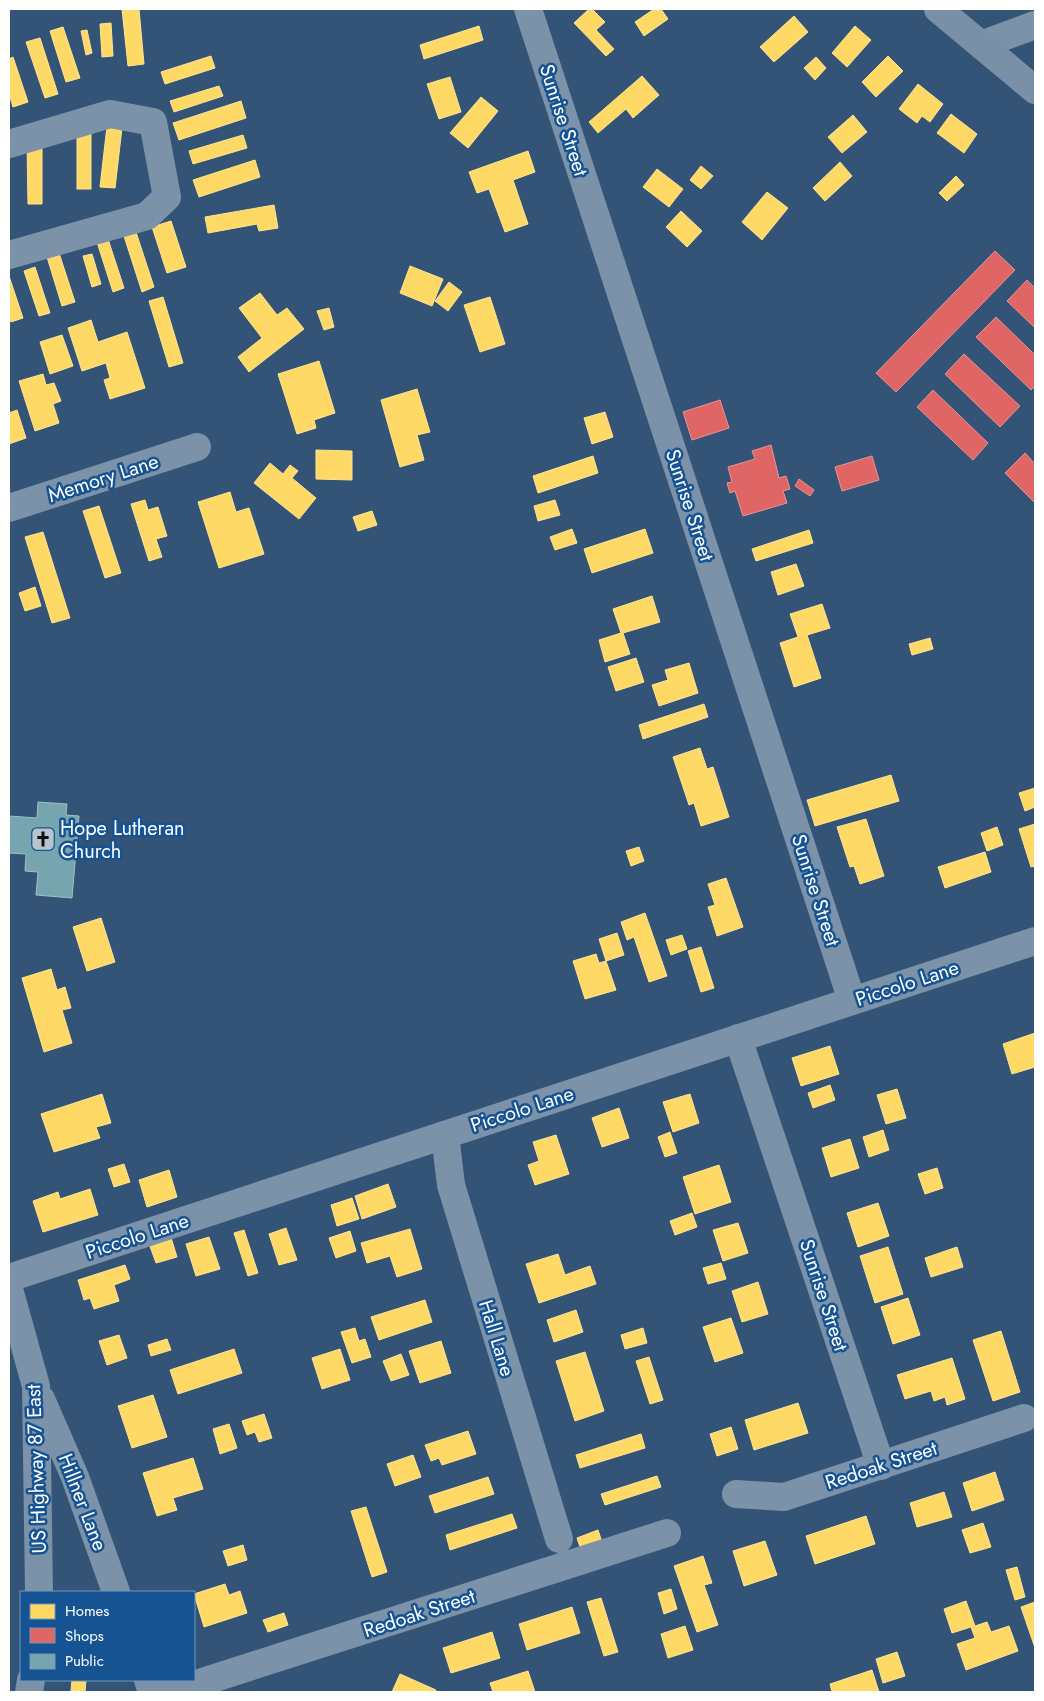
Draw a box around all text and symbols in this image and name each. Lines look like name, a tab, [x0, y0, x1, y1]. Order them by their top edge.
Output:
street label: Sunrise Street	[532, 60, 595, 180]
street label: Sunrise Street	[658, 445, 721, 565]
street label: Memory Lane	[44, 447, 162, 510]
place label: Hope Lutheran Church	[60, 814, 185, 866]
church icon: Hope Lutheran Church	[30, 826, 56, 852]
street label: Sunrise Street	[784, 830, 847, 950]
street label: Piccolo Lane	[852, 953, 963, 1014]
street label: Piccolo Lane	[467, 1079, 578, 1140]
street label: Piccolo Lane	[82, 1206, 193, 1267]
street label: Sunrise Street	[792, 1235, 855, 1355]
street label: Hall Lane	[471, 1296, 522, 1380]
street label: US Highway 87 East	[19, 1384, 54, 1554]
street label: Redoak Street	[822, 1434, 941, 1497]
street label: Hillner Lane	[51, 1449, 114, 1555]
street label: Redoak Street	[360, 1582, 479, 1645]
legend	[20, 1591, 195, 1681]
text: Homes	[65, 1600, 109, 1622]
text: Shops	[65, 1625, 104, 1647]
text: Public	[65, 1650, 104, 1672]

